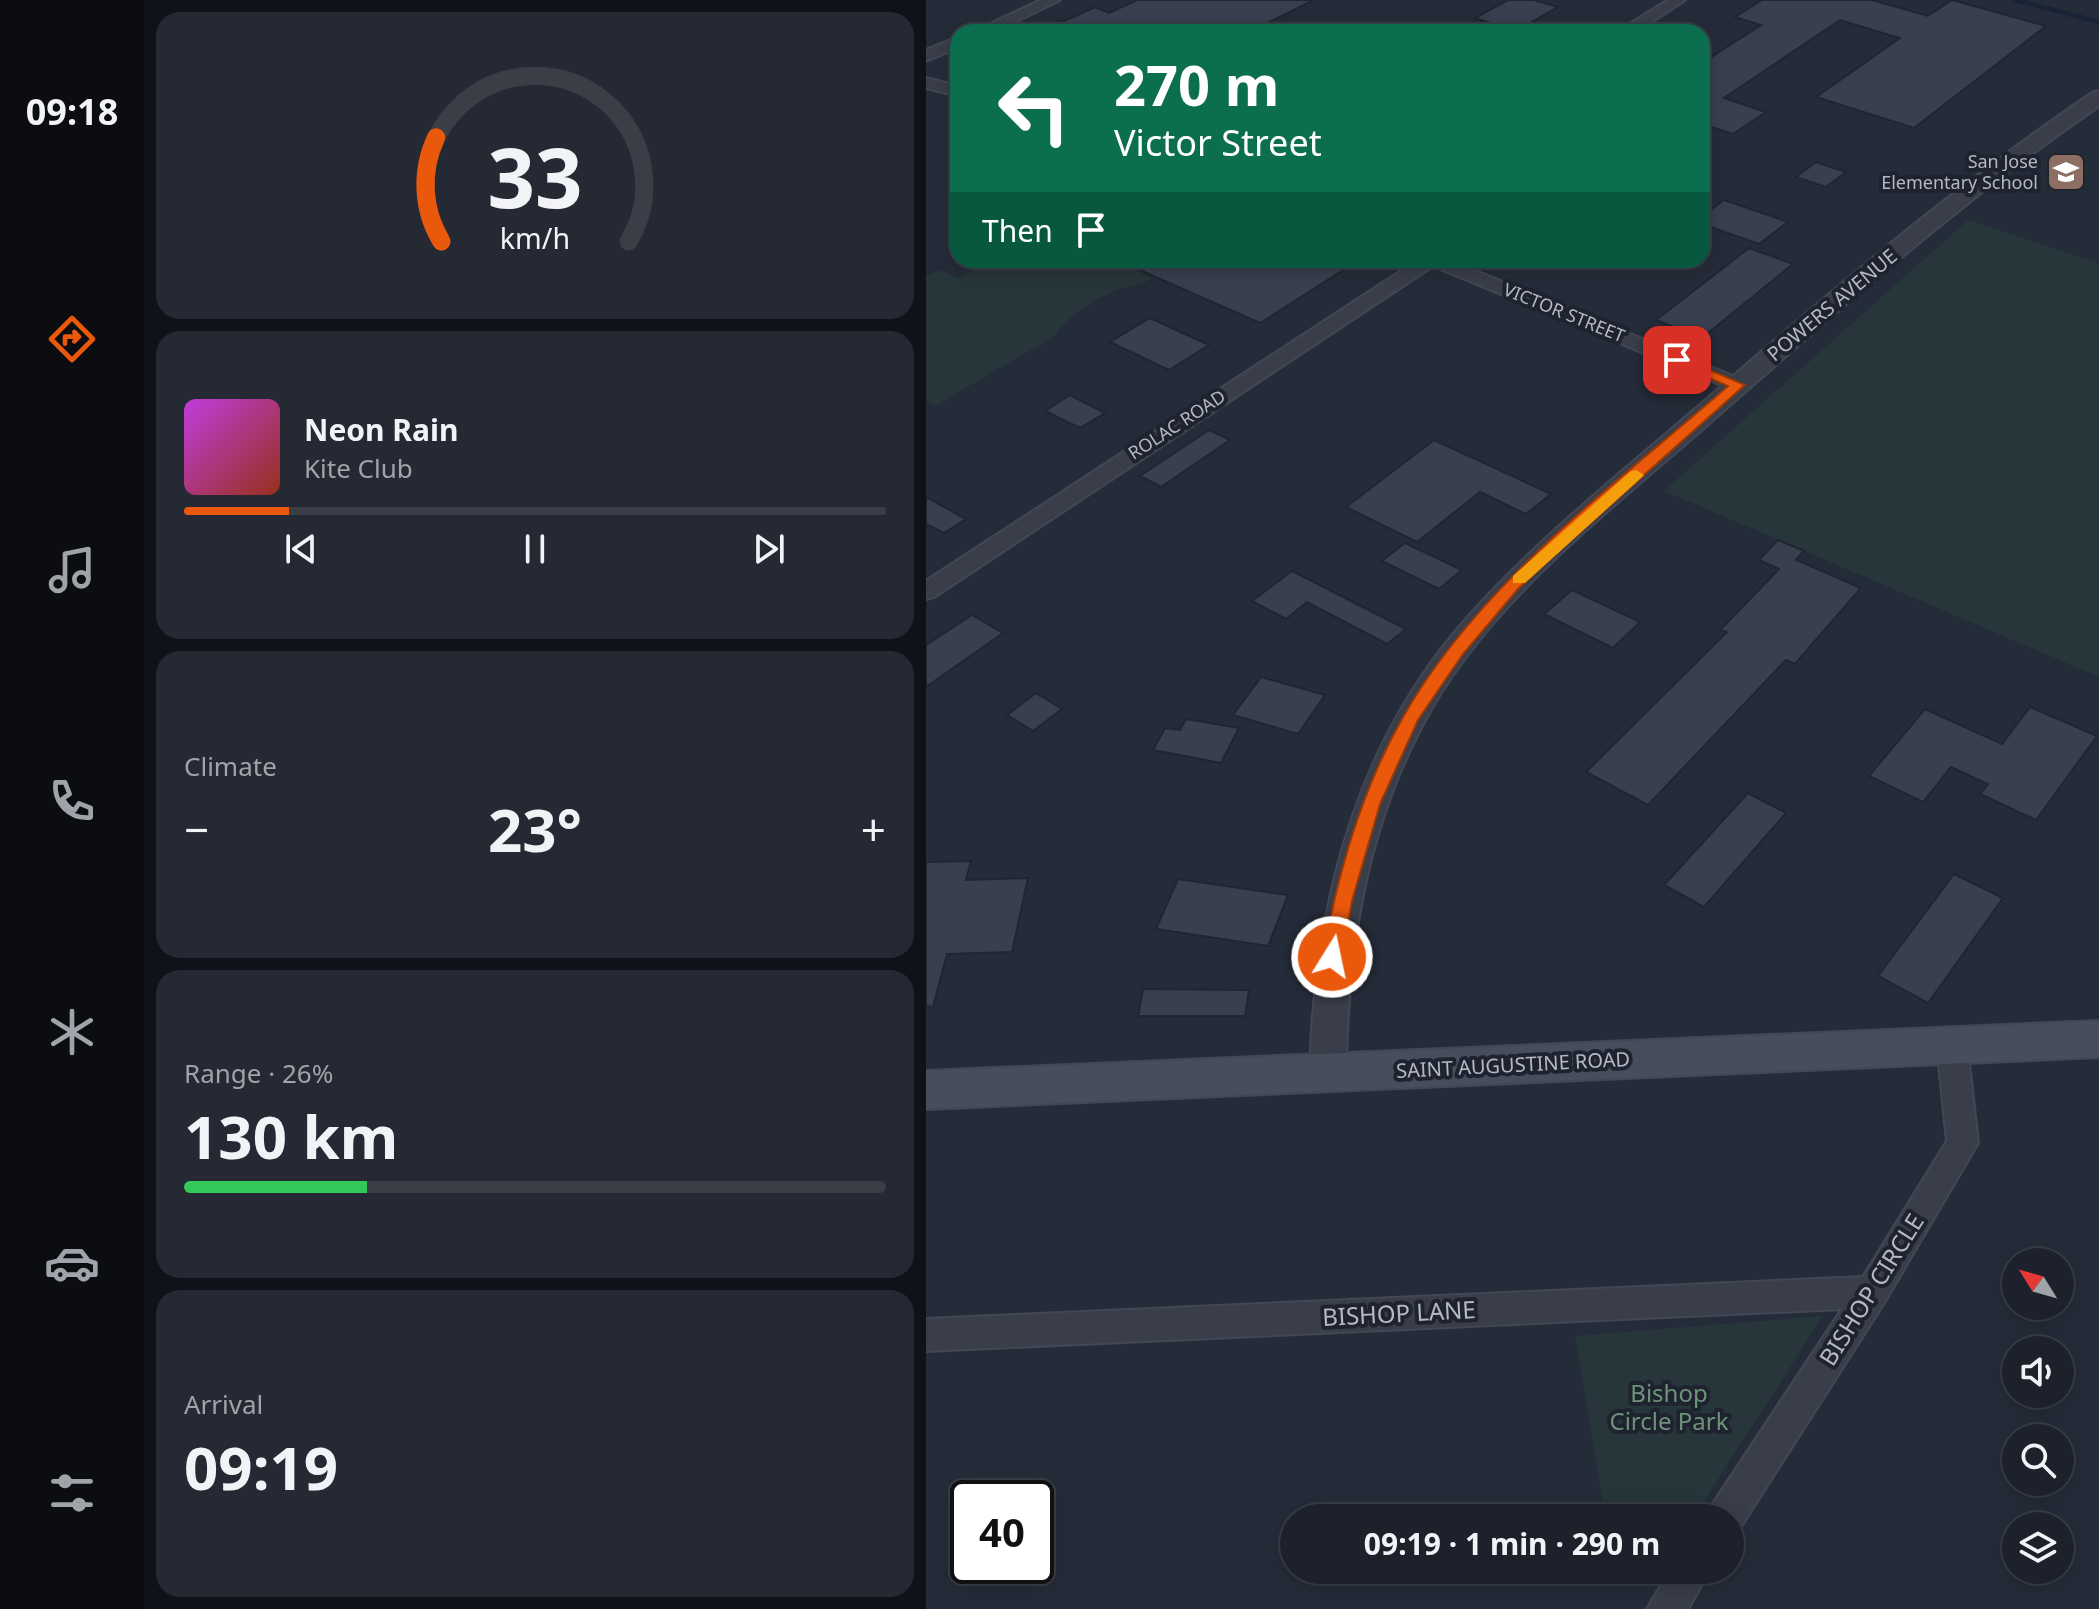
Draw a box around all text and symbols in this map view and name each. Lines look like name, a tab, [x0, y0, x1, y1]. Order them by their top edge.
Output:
text: 270 m	[1114, 46, 1279, 122]
icon: left	[982, 56, 1086, 160]
text: 09:18	[26, 87, 118, 136]
text: 33	[487, 118, 583, 231]
text: Victor Street	[1114, 118, 1322, 167]
place label: San Jose Elementary School	[1881, 149, 2038, 194]
school or university icon: San Jose Elementary School	[2045, 151, 2087, 193]
icon: arrive	[1069, 208, 1113, 252]
text: Then	[982, 210, 1053, 251]
text: km/h	[500, 218, 570, 257]
street label: POWERS AVENUE	[1761, 242, 1902, 367]
street label: VICTOR STREET	[1500, 277, 1629, 347]
icon: directions	[44, 311, 100, 367]
pin	[1643, 326, 1711, 394]
icon: arrive	[1655, 338, 1699, 382]
street label: ROLAC ROAD	[1123, 384, 1230, 465]
text: Neon Rain	[304, 409, 458, 450]
text: Kite Club	[304, 450, 413, 486]
icon: previous	[279, 527, 323, 571]
icon: pause	[513, 527, 557, 571]
icon: next	[747, 527, 791, 571]
icon: music	[44, 542, 100, 598]
text: Climate	[184, 748, 277, 784]
icon: phone	[44, 773, 100, 829]
text: 23°	[488, 788, 582, 870]
text: −	[184, 799, 209, 859]
text: +	[861, 799, 886, 859]
position arrow	[1290, 915, 1374, 999]
icon: climate	[44, 1004, 100, 1060]
street label: SAINT AUGUSTINE ROAD	[1395, 1045, 1631, 1084]
text: Range · 26%	[184, 1055, 333, 1091]
text: 130 km	[184, 1095, 398, 1177]
street label: BISHOP CIRCLE	[1811, 1207, 1931, 1372]
icon: car	[44, 1235, 100, 1291]
north arrow	[2002, 1248, 2074, 1320]
map controls	[2002, 1248, 2074, 1584]
street label: BISHOP LANE	[1321, 1292, 1477, 1333]
button: sound	[2002, 1336, 2074, 1408]
park label: Bishop Circle Park	[1610, 1376, 1729, 1437]
text: Arrival	[184, 1386, 263, 1422]
button: search	[2002, 1424, 2074, 1496]
text: 09:19	[184, 1426, 338, 1508]
icon: filters	[44, 1465, 100, 1521]
speed limit sign: 40	[950, 1480, 1054, 1584]
button: layers	[2002, 1512, 2074, 1584]
text: 09:19 · 1 min · 290 m	[1364, 1523, 1660, 1564]

